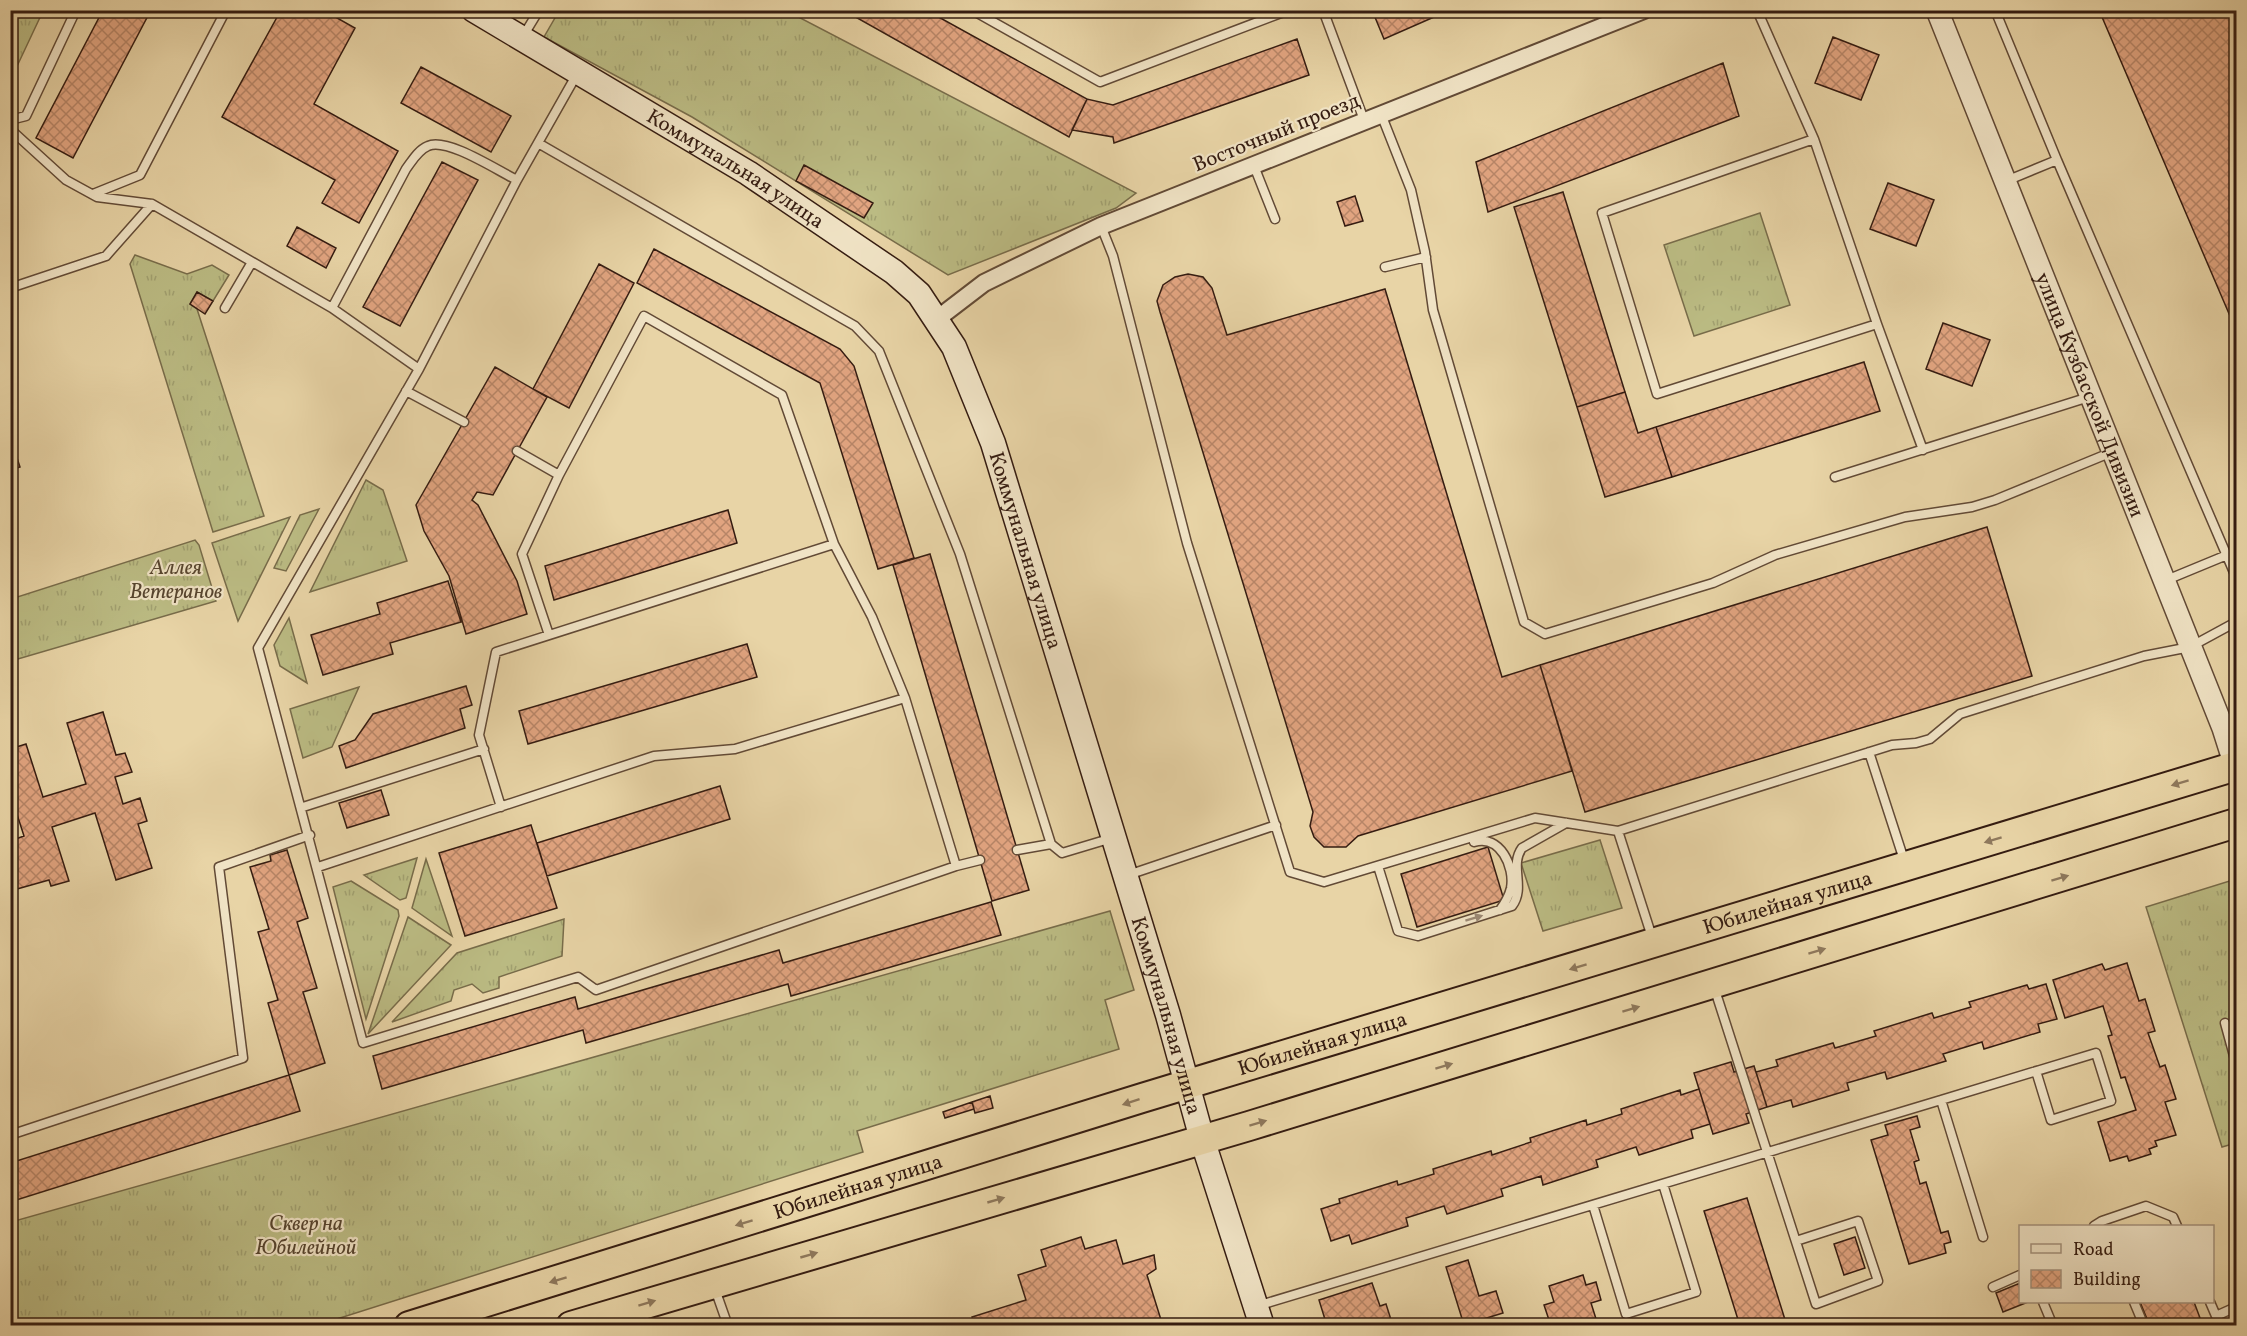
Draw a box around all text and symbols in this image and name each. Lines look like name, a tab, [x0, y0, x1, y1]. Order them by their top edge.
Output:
street label: Восточный проезд	[1189, 87, 1364, 180]
street label: Коммунальная улица	[641, 103, 830, 237]
street label: улица Кузбасской Дивизии	[2027, 268, 2151, 522]
street label: Коммунальная улица	[981, 449, 1068, 653]
park label: Аллея Ветеранов	[130, 554, 222, 607]
one-way arrow	[2170, 779, 2188, 788]
one-way arrow	[1984, 836, 2002, 845]
street label: Юбилейная улица	[1699, 864, 1876, 943]
one-way arrow	[2051, 873, 2069, 882]
street label: Коммунальная улица	[1123, 913, 1208, 1118]
one-way arrow	[1465, 913, 1483, 922]
one-way arrow	[1808, 946, 1826, 956]
one-way arrow	[1569, 963, 1587, 972]
one-way arrow	[1622, 1004, 1640, 1013]
street label: Юбилейная улица	[1234, 1005, 1411, 1084]
one-way arrow	[1435, 1061, 1453, 1070]
one-way arrow	[1122, 1098, 1140, 1107]
one-way arrow	[1249, 1118, 1267, 1127]
street label: Юбилейная улица	[770, 1148, 946, 1228]
one-way arrow	[987, 1195, 1005, 1204]
park label: Сквер на Юбилейной	[256, 1210, 357, 1263]
one-way arrow	[735, 1219, 753, 1228]
legend	[2019, 1225, 2214, 1303]
text: Road	[2073, 1238, 2114, 1263]
one-way arrow	[800, 1250, 818, 1259]
text: Building	[2073, 1268, 2141, 1293]
one-way arrow	[549, 1276, 567, 1285]
one-way arrow	[639, 1298, 657, 1307]

